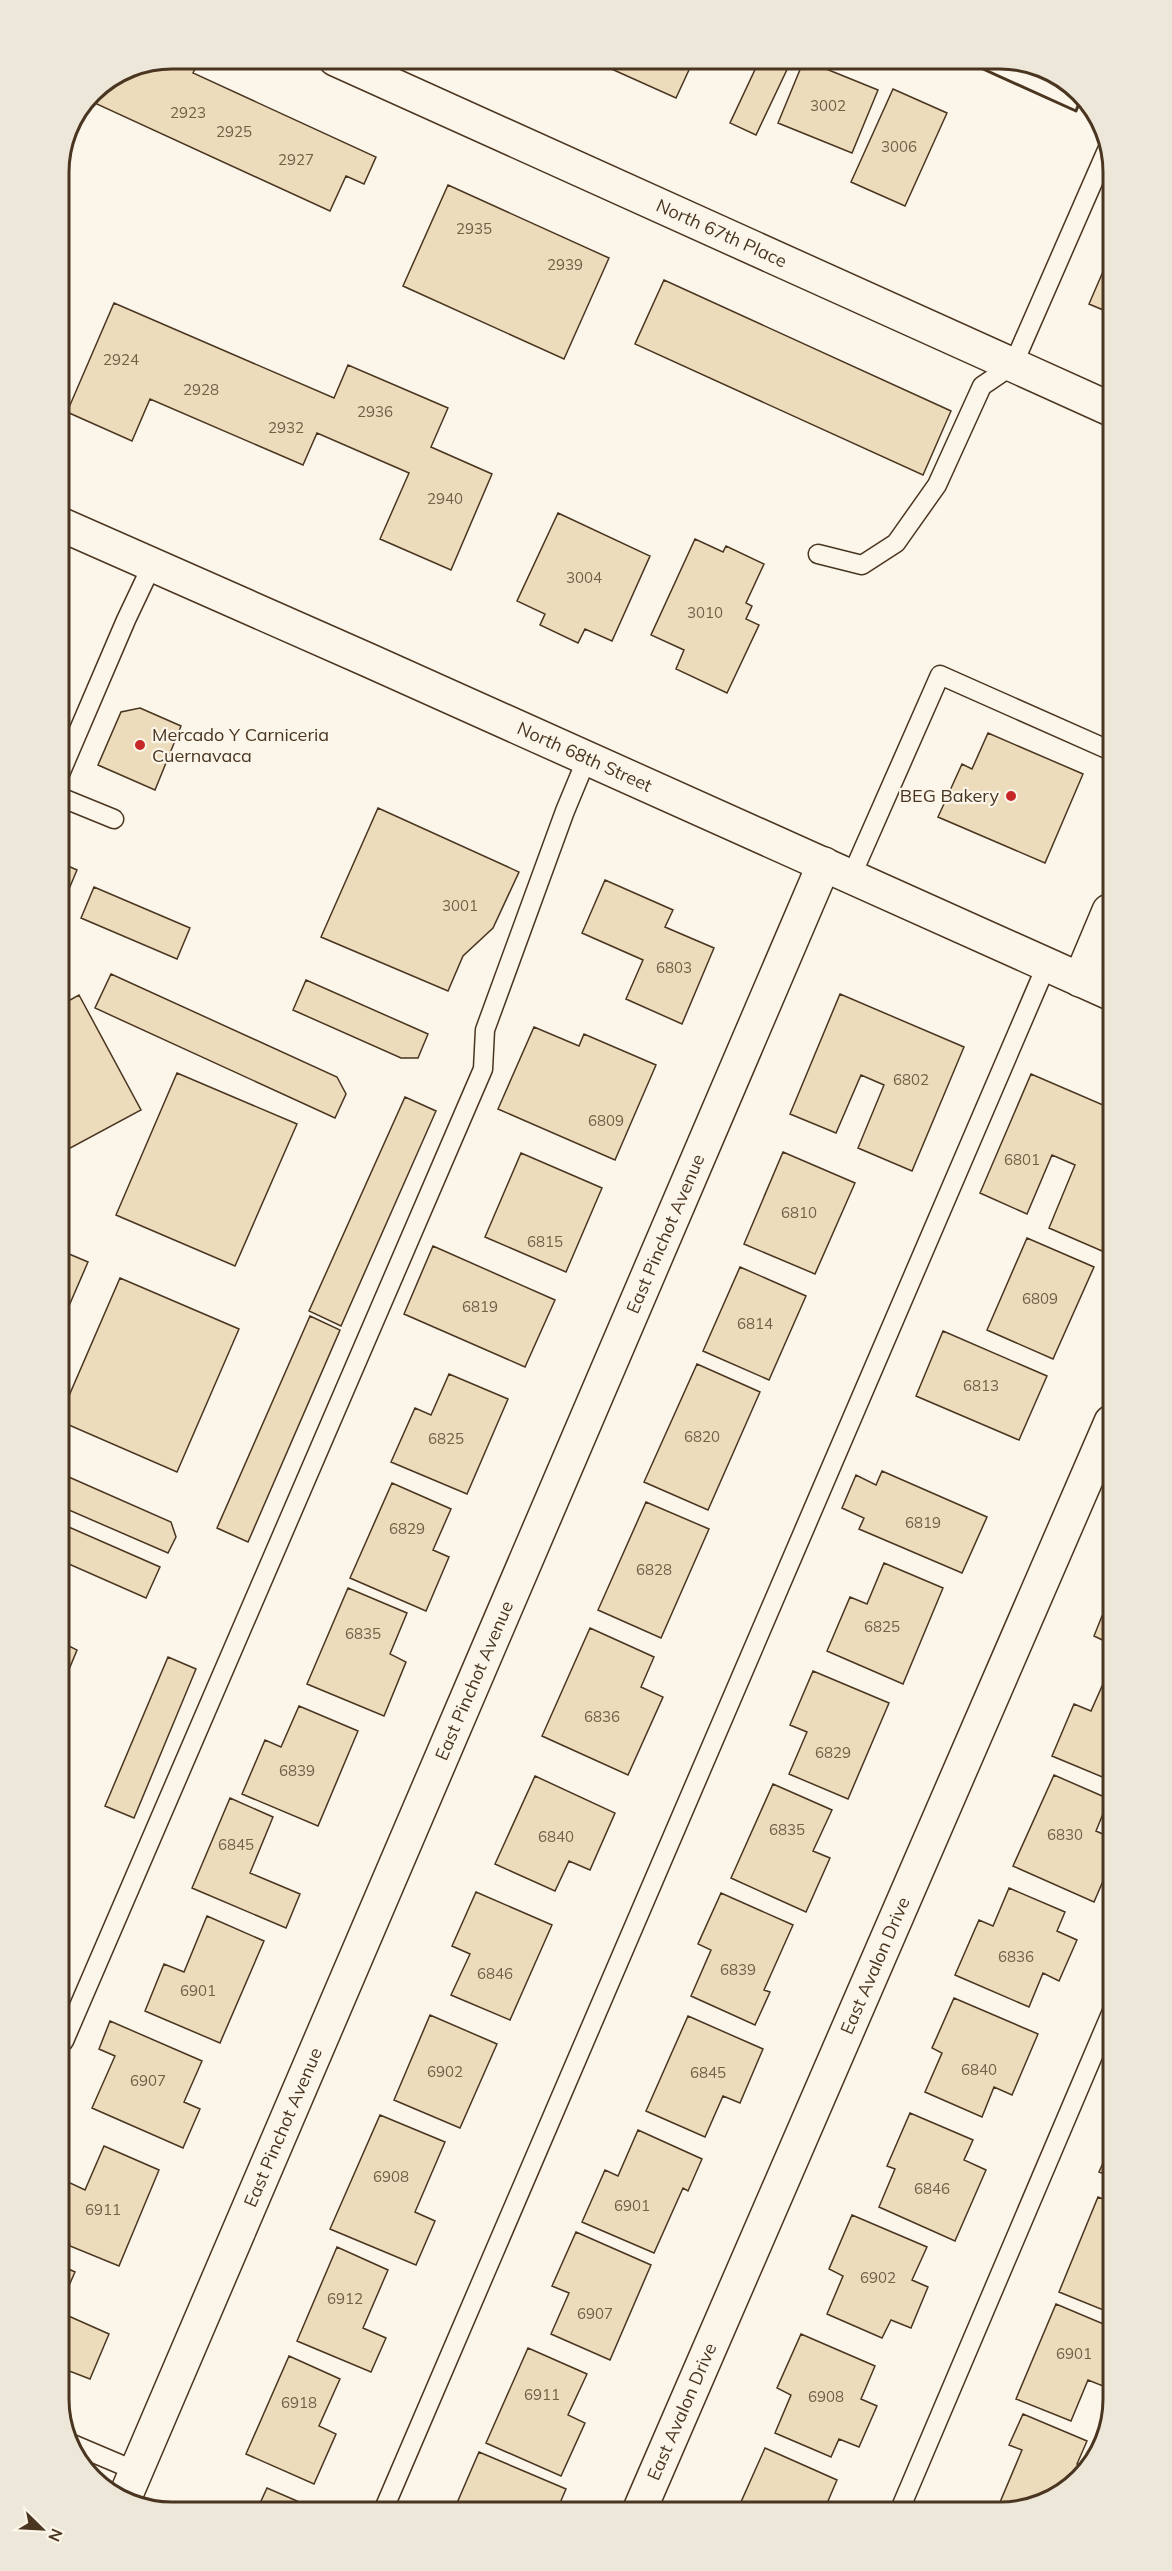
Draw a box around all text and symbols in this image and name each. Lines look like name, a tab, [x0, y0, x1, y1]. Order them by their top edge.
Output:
house number: 3002	[810, 96, 846, 115]
house number: 2923	[170, 103, 206, 122]
house number: 2925	[216, 122, 252, 141]
house number: 3006	[881, 137, 917, 156]
house number: 2927	[278, 150, 314, 169]
street label: North 67th Place	[653, 194, 791, 272]
house number: 2935	[456, 219, 492, 238]
house number: 2939	[547, 255, 583, 274]
house number: 2924	[103, 350, 139, 369]
house number: 2928	[183, 380, 219, 399]
house number: 2936	[357, 402, 393, 421]
house number: 2932	[268, 418, 304, 437]
house number: 2940	[427, 489, 463, 508]
house number: 3004	[566, 568, 602, 587]
house number: 3010	[687, 603, 723, 622]
street label: North 68th Street	[514, 716, 656, 797]
place label: Mercado Y Carniceria Cuernavaca	[152, 723, 329, 767]
marker: Mercado Y Carniceria Cuernavaca	[133, 738, 147, 752]
place label: BEG Bakery	[900, 784, 999, 807]
marker: BEG Bakery	[1004, 789, 1018, 803]
house number: 3001	[442, 896, 478, 915]
house number: 6803	[656, 958, 692, 977]
house number: 6802	[893, 1070, 929, 1089]
house number: 6809	[588, 1111, 624, 1130]
street label: East Pinchot Avenue	[621, 1150, 709, 1317]
house number: 6801	[1004, 1150, 1040, 1169]
house number: 6810	[781, 1203, 817, 1222]
house number: 6815	[527, 1232, 563, 1251]
house number: 6809	[1022, 1289, 1058, 1308]
house number: 6819	[462, 1297, 498, 1316]
house number: 6814	[737, 1314, 773, 1333]
house number: 6813	[963, 1376, 999, 1395]
house number: 6820	[684, 1427, 720, 1446]
house number: 6825	[428, 1429, 464, 1448]
house number: 6819	[905, 1513, 941, 1532]
house number: 6829	[389, 1519, 425, 1538]
house number: 6828	[636, 1560, 672, 1579]
street label: East Pinchot Avenue	[430, 1597, 518, 1764]
house number: 6825	[864, 1617, 900, 1636]
house number: 6835	[345, 1624, 381, 1643]
house number: 6836	[584, 1707, 620, 1726]
house number: 6829	[815, 1743, 851, 1762]
house number: 6839	[279, 1761, 315, 1780]
house number: 6835	[769, 1820, 805, 1839]
house number: 6830	[1047, 1825, 1083, 1844]
house number: 6840	[538, 1827, 574, 1846]
house number: 6845	[218, 1835, 254, 1854]
street label: East Avalon Drive	[835, 1893, 915, 2038]
house number: 6836	[998, 1947, 1034, 1966]
house number: 6839	[720, 1960, 756, 1979]
house number: 6846	[477, 1964, 513, 1983]
house number: 6901	[180, 1981, 216, 2000]
street label: East Pinchot Avenue	[238, 2044, 327, 2210]
house number: 6840	[961, 2060, 997, 2079]
house number: 6902	[427, 2062, 463, 2081]
house number: 6845	[690, 2063, 726, 2082]
house number: 6907	[130, 2071, 166, 2090]
house number: 6908	[373, 2167, 409, 2186]
house number: 6846	[914, 2179, 950, 2198]
house number: 6901	[614, 2196, 650, 2215]
house number: 6911	[85, 2200, 121, 2219]
house number: 6902	[860, 2268, 896, 2287]
house number: 6912	[327, 2289, 363, 2308]
house number: 6907	[577, 2304, 613, 2323]
street label: East Avalon Drive	[642, 2339, 722, 2484]
house number: 6901	[1056, 2344, 1092, 2363]
house number: 6911	[524, 2385, 560, 2404]
house number: 6908	[808, 2387, 844, 2406]
house number: 6918	[281, 2393, 317, 2412]
north arrow	[12, 2499, 72, 2559]
text: N	[44, 2526, 67, 2545]

